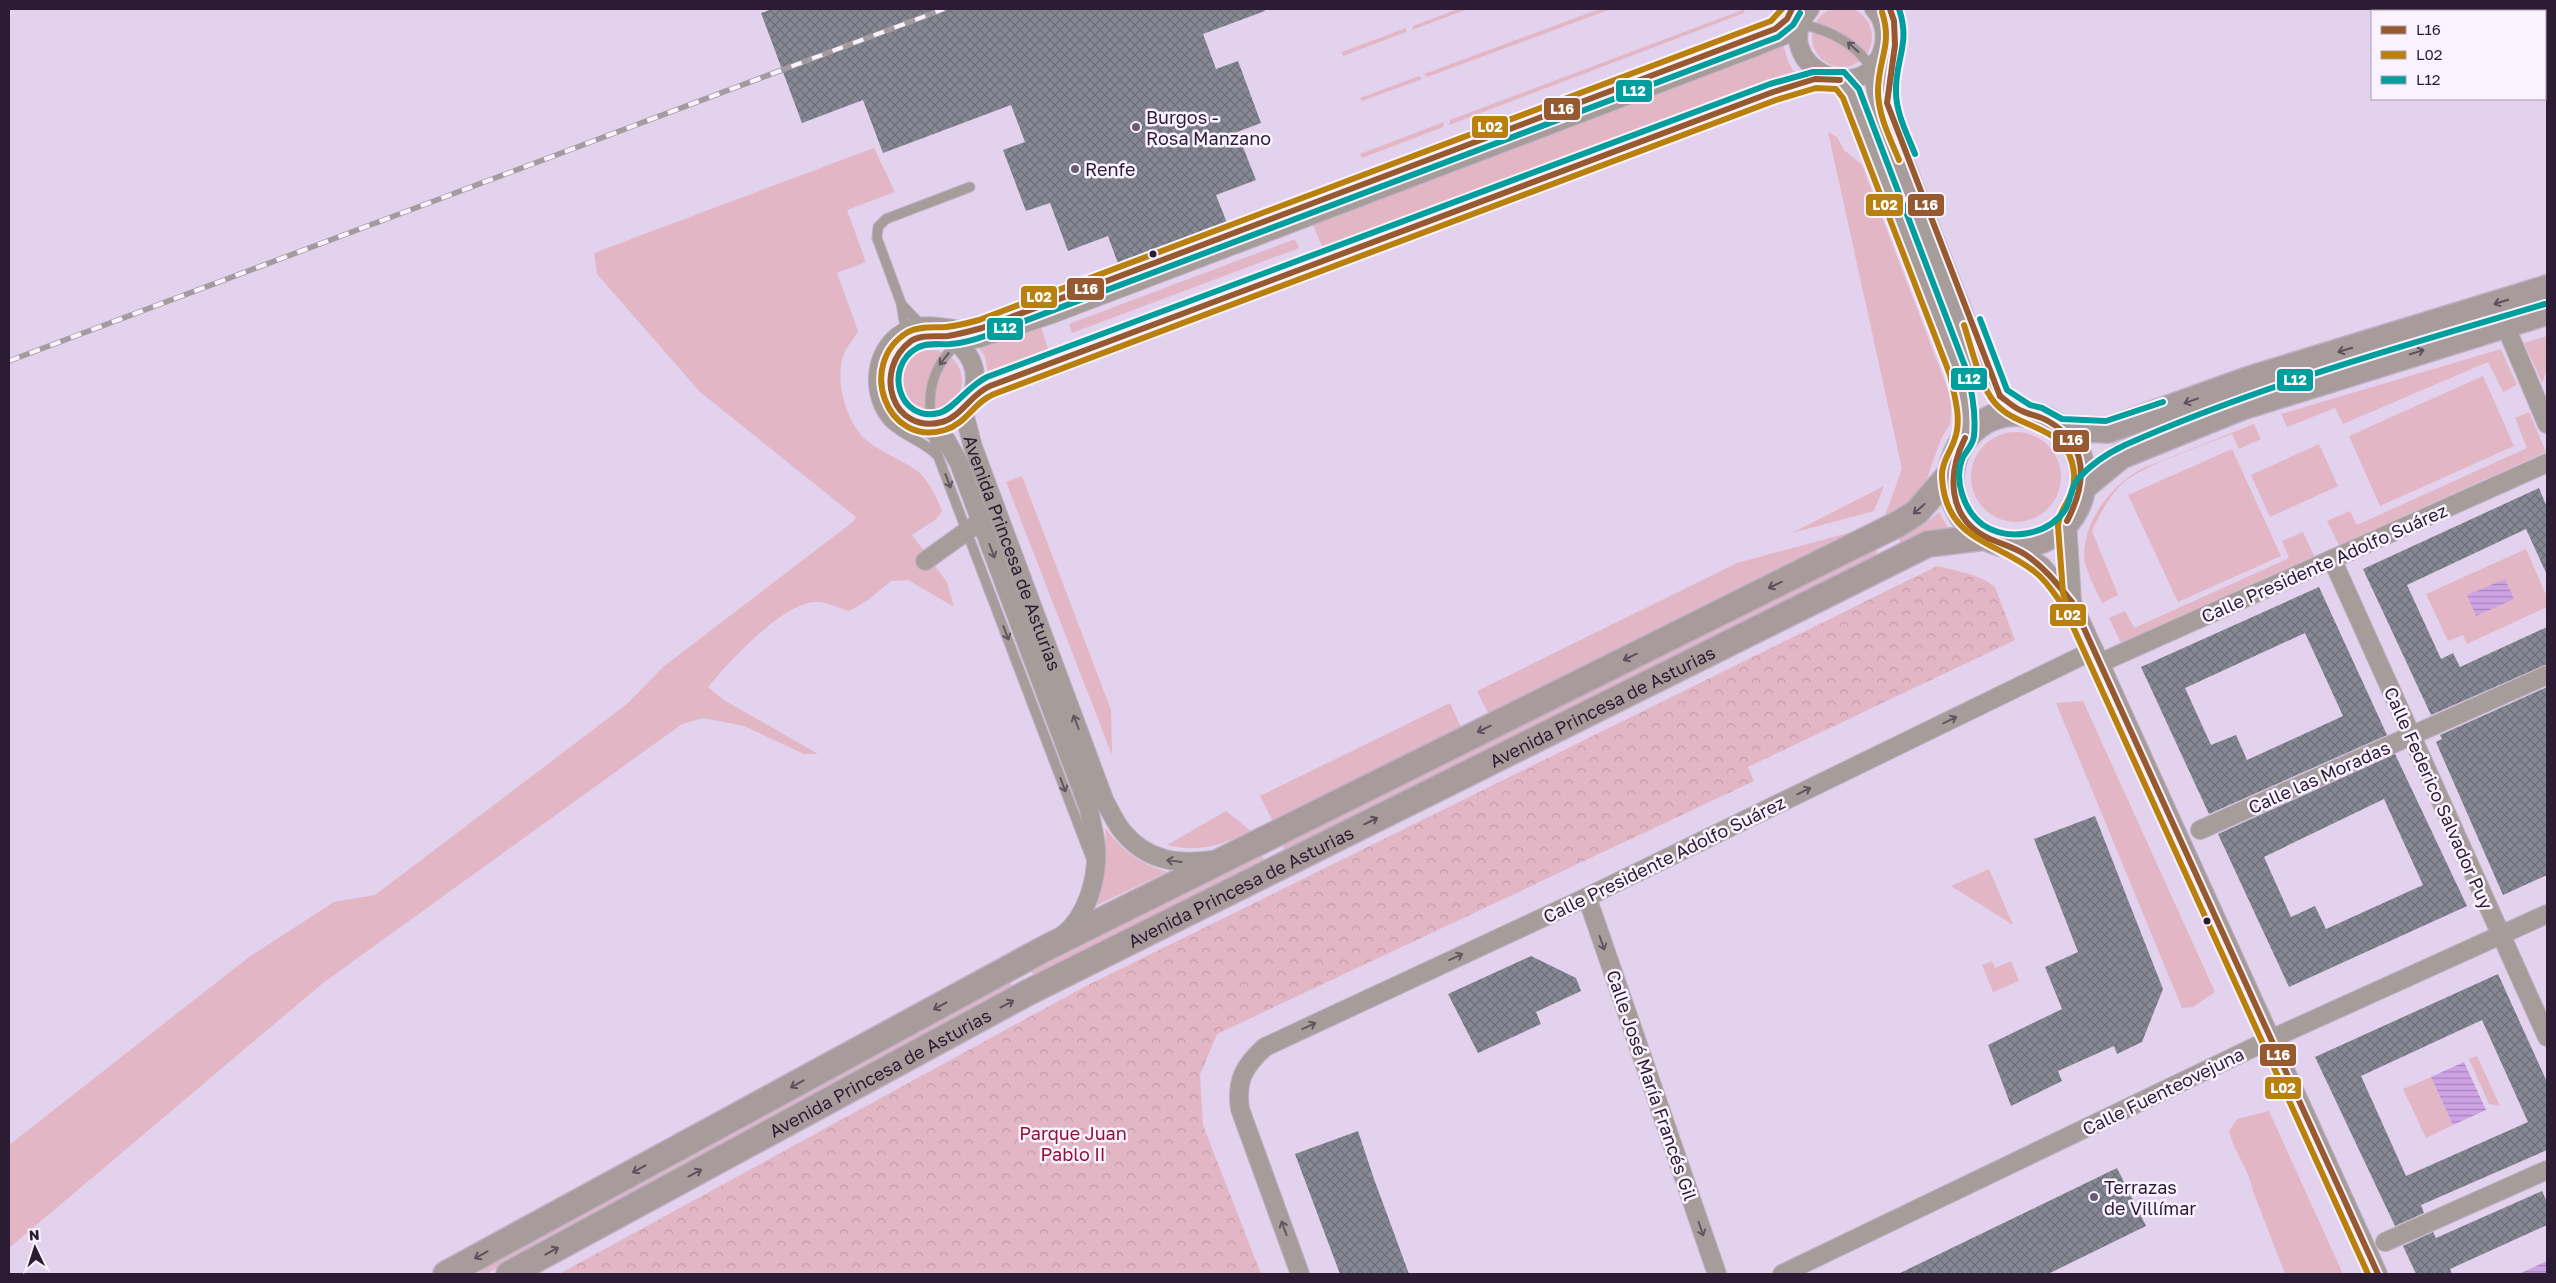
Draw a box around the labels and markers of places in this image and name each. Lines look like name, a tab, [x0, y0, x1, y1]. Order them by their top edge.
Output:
place label: Burgos - Rosa Manzano	[1146, 106, 1271, 149]
marker: Burgos - Rosa Manzano	[1130, 121, 1142, 133]
place label: Renfe	[1085, 158, 1135, 180]
marker: Renfe	[1069, 163, 1081, 175]
unlabelled marker	[1148, 249, 1158, 259]
unlabelled marker	[2202, 916, 2212, 926]
place label: Terrazas de Villímar	[2104, 1176, 2196, 1219]
marker: Terrazas de Villímar	[2088, 1191, 2100, 1203]

